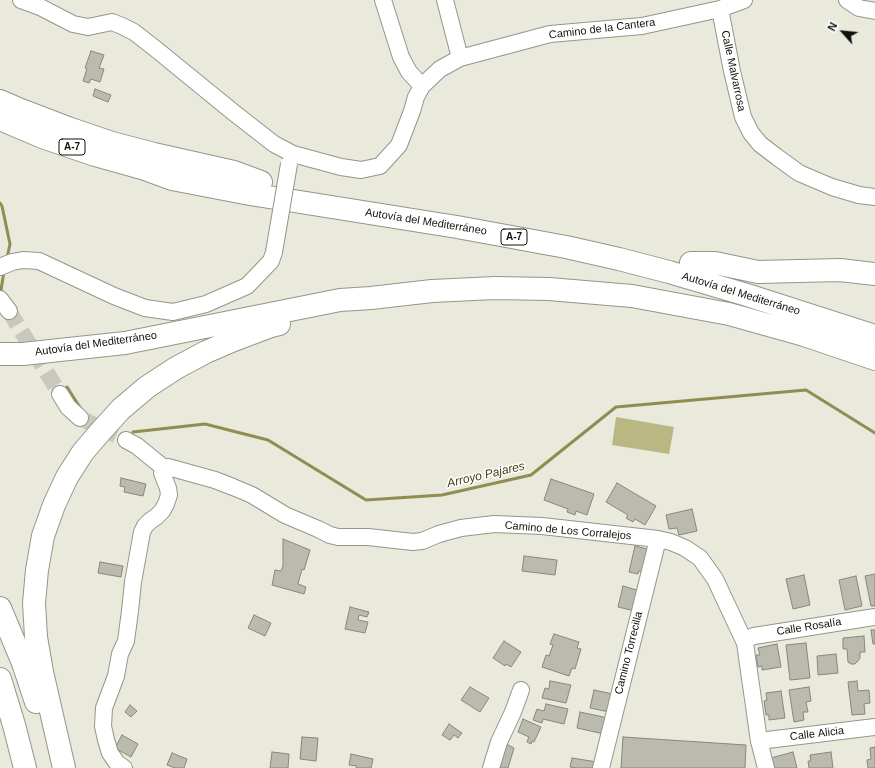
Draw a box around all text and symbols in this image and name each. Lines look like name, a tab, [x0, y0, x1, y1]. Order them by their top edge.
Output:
north arrow	[823, 12, 863, 52]
street label: Camino de la Cantera	[548, 16, 656, 42]
text: N	[825, 20, 839, 33]
street label: Calle Malvarrosa	[718, 29, 748, 113]
road number: A-7	[59, 139, 85, 155]
street label: Autovía del Mediterráneo	[364, 206, 488, 238]
road number: A-7	[501, 229, 527, 245]
street label: Autovía del Mediterráneo	[680, 270, 802, 318]
street label: Autovía del Mediterráneo	[34, 329, 158, 359]
water label: Arroyo Pajares	[446, 459, 526, 491]
street label: Camino de Los Corralejos	[504, 519, 632, 543]
street label: Camino Torrecilla	[612, 610, 646, 696]
street label: Calle Rosalía	[776, 615, 842, 639]
street label: Calle Alicia	[789, 724, 845, 744]

